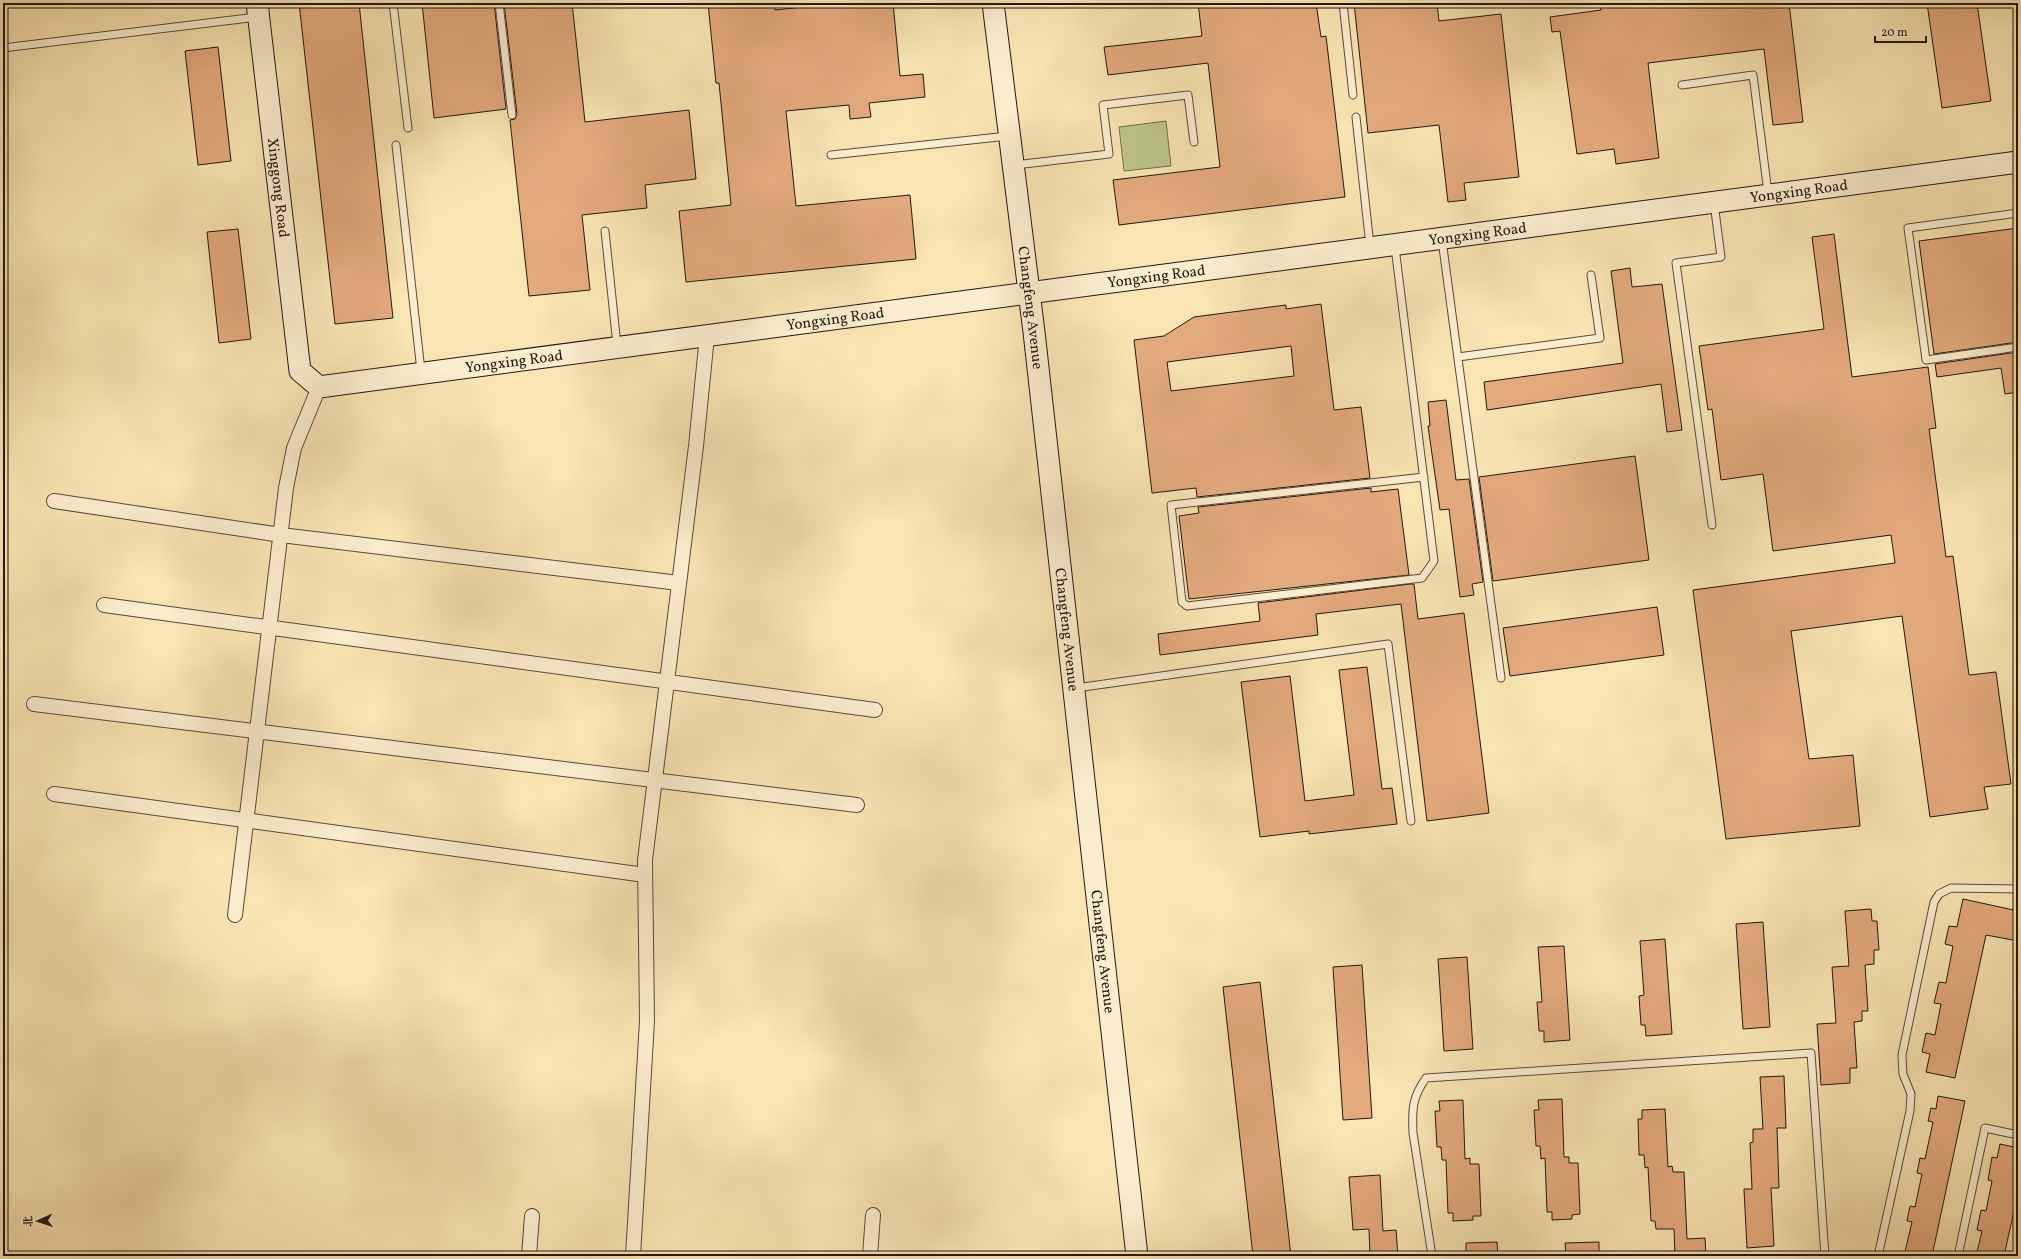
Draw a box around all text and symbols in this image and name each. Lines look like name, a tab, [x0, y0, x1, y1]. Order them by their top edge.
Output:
scale bar	[1875, 18, 1926, 44]
text: 20 m	[1881, 25, 1908, 41]
street label: Xinggong Road	[261, 137, 293, 239]
street label: Yongxing Road	[1749, 176, 1849, 209]
street label: Yongxing Road	[1427, 218, 1528, 252]
street label: Changfeng Avenue	[1011, 245, 1047, 371]
street label: Yongxing Road	[1106, 261, 1207, 294]
street label: Yongxing Road	[785, 303, 886, 337]
street label: Yongxing Road	[464, 346, 564, 380]
street label: Changfeng Avenue	[1048, 567, 1083, 693]
street label: Changfeng Avenue	[1084, 889, 1119, 1015]
north arrow	[18, 1201, 58, 1241]
text: 北	[22, 1216, 37, 1227]

